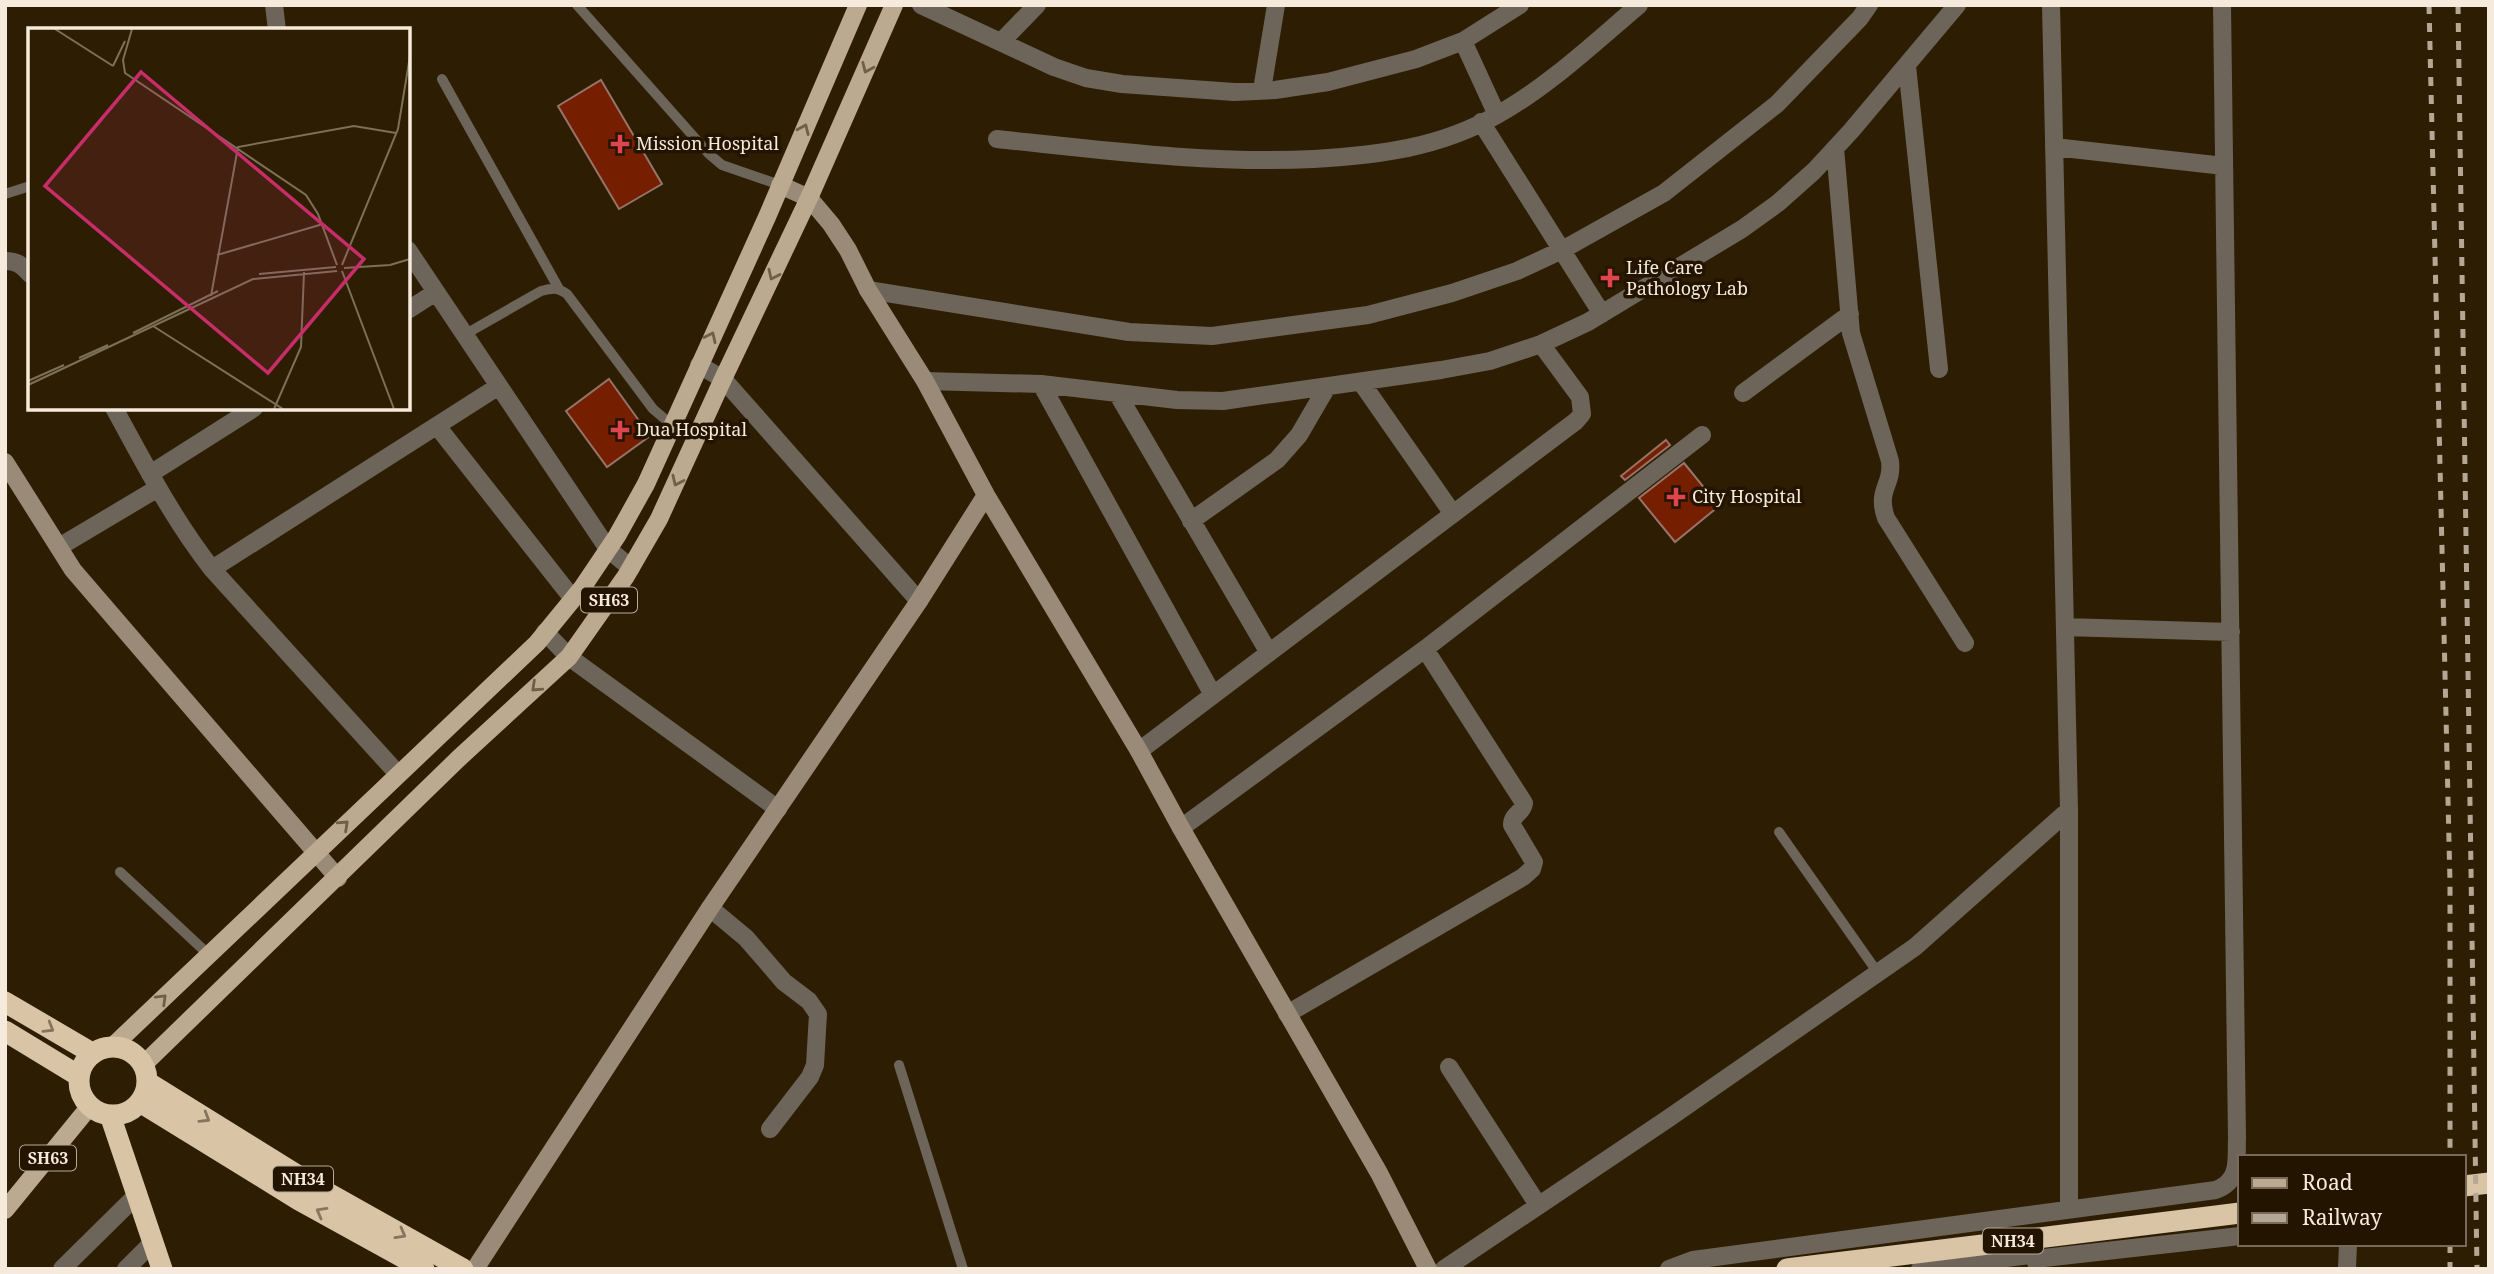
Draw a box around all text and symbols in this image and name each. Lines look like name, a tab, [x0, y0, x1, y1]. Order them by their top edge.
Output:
inset map	[28, 28, 410, 410]
one-way arrow	[861, 60, 875, 73]
one-way arrow	[796, 124, 810, 136]
place label: Mission Hospital	[636, 131, 779, 155]
marker: Mission Hospital	[610, 134, 630, 154]
place label: Life Care Pathology Lab	[1626, 255, 1748, 300]
one-way arrow	[767, 268, 781, 280]
marker: Life Care Pathology Lab	[1600, 268, 1620, 288]
one-way arrow	[703, 332, 717, 344]
place label: Dua Hospital	[636, 417, 747, 441]
marker: Dua Hospital	[610, 420, 630, 440]
one-way arrow	[671, 474, 685, 486]
place label: City Hospital	[1692, 484, 1802, 508]
marker: City Hospital	[1666, 487, 1686, 507]
road number: SH63	[581, 587, 637, 612]
one-way arrow	[531, 679, 544, 692]
one-way arrow	[336, 820, 349, 833]
one-way arrow	[154, 994, 167, 1007]
one-way arrow	[41, 1020, 54, 1033]
one-way arrow	[198, 1109, 211, 1122]
road number: SH63	[20, 1146, 76, 1170]
legend	[2238, 1155, 2466, 1246]
road number: NH34	[273, 1166, 333, 1191]
text: Road	[2302, 1168, 2353, 1196]
text: Railway	[2302, 1203, 2382, 1231]
one-way arrow	[316, 1207, 328, 1220]
one-way arrow	[393, 1226, 406, 1239]
road number: NH34	[1983, 1228, 2043, 1254]

